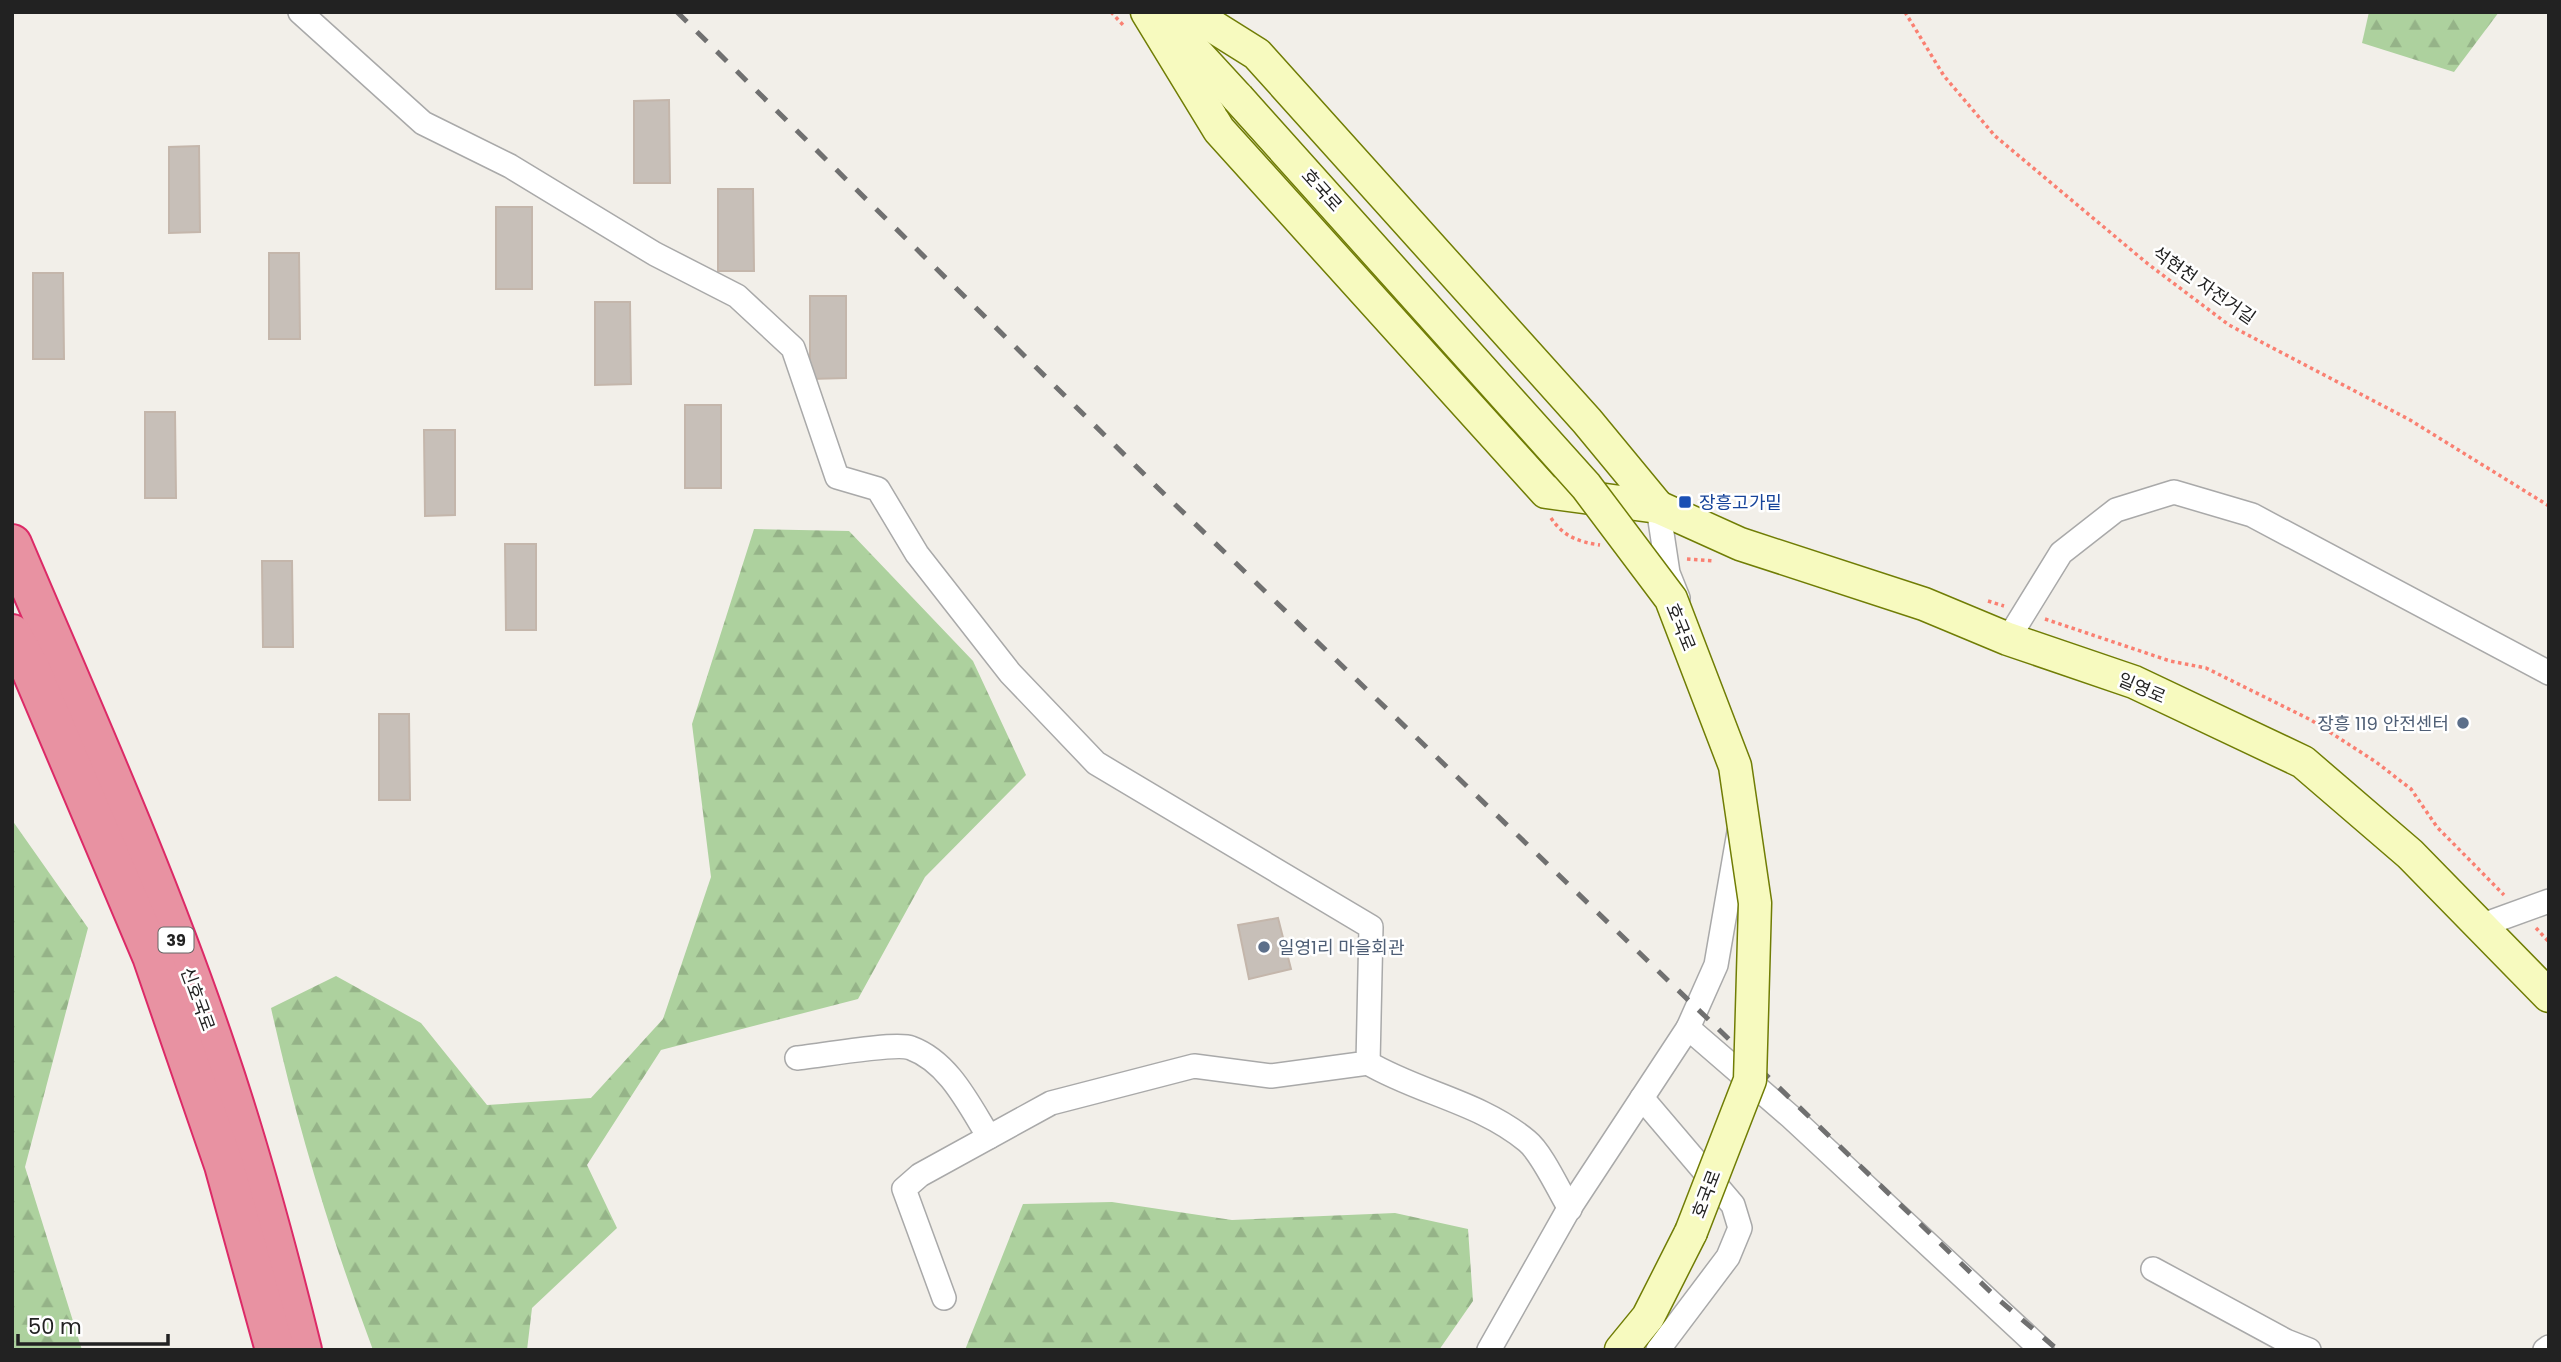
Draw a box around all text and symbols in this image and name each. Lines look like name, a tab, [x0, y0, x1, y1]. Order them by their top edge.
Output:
street label: 호국로	[1296, 163, 1348, 217]
street label: 석현천 자전거길	[2147, 240, 2261, 330]
place label: 장흥고가밑	[1699, 490, 1782, 515]
marker: 장흥고가밑	[1677, 494, 1693, 510]
street label: 호국로	[1660, 599, 1702, 655]
street label: 일영로	[2114, 667, 2170, 709]
place label: 장흥 119 안전센터	[2317, 711, 2449, 736]
marker: 장흥 119 안전센터	[2455, 715, 2471, 731]
road number: 39	[158, 928, 194, 952]
place label: 일영1리 마을회관	[1278, 935, 1405, 960]
marker: 일영1리 마을회관	[1256, 939, 1272, 955]
street label: 신호국로	[175, 964, 221, 1034]
street label: 호국로	[1685, 1166, 1727, 1222]
scale bar	[18, 1302, 168, 1346]
text: 50 m	[28, 1312, 82, 1341]

